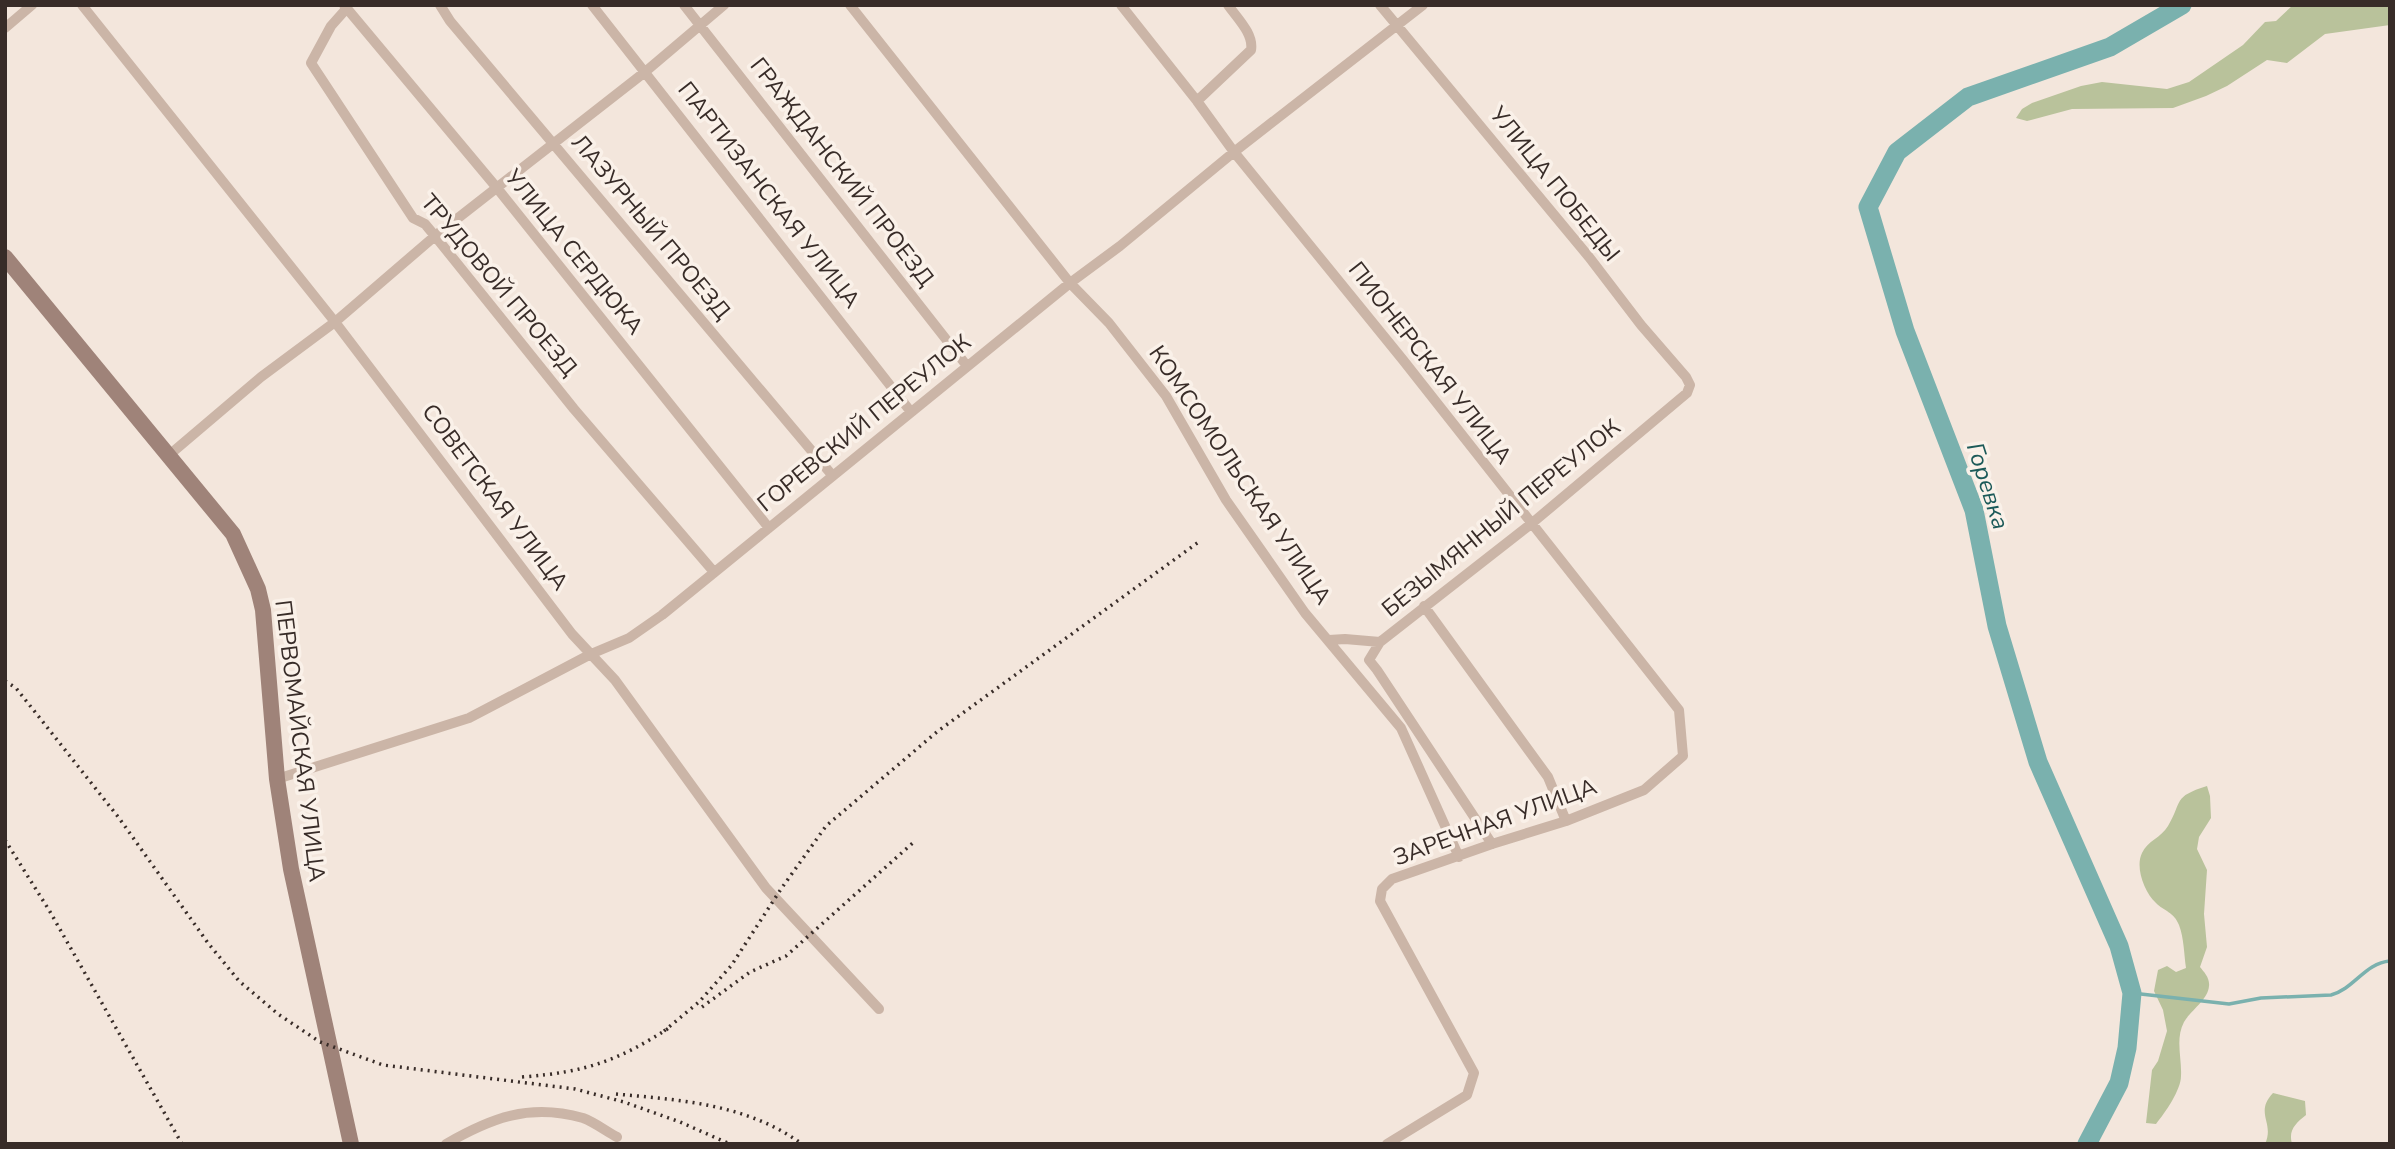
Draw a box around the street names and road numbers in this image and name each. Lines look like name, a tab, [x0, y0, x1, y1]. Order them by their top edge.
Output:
street label: ГРАЖДАНСКИЙ ПРОЕЗД	[743, 51, 941, 293]
street label: ПАРТИЗАНСКАЯ УЛИЦА	[671, 75, 867, 315]
street label: УЛИЦА ПОБЕДЫ	[1482, 99, 1627, 268]
street label: ЛАЗУРНЫЙ ПРОЕЗД	[564, 128, 738, 326]
street label: УЛИЦА СЕРДЮКА	[497, 162, 650, 341]
street label: ТРУДОВОЙ ПРОЕЗД	[414, 187, 585, 383]
street label: ПИОНЕРСКАЯ УЛИЦА	[1341, 255, 1519, 471]
street label: ГОРЕВСКИЙ ПЕРЕУЛОК	[751, 327, 978, 519]
street label: КОМСОМОЛЬСКАЯ УЛИЦА	[1142, 339, 1339, 611]
street label: СОВЕТСКАЯ УЛИЦА	[415, 397, 576, 597]
street label: БЕЗЫМЯННЫЙ ПЕРЕУЛОК	[1375, 412, 1627, 624]
street label: ПЕРВОМАЙСКАЯ УЛИЦА	[267, 598, 333, 884]
street label: ЗАРЕЧНАЯ УЛИЦА	[1389, 771, 1601, 873]

